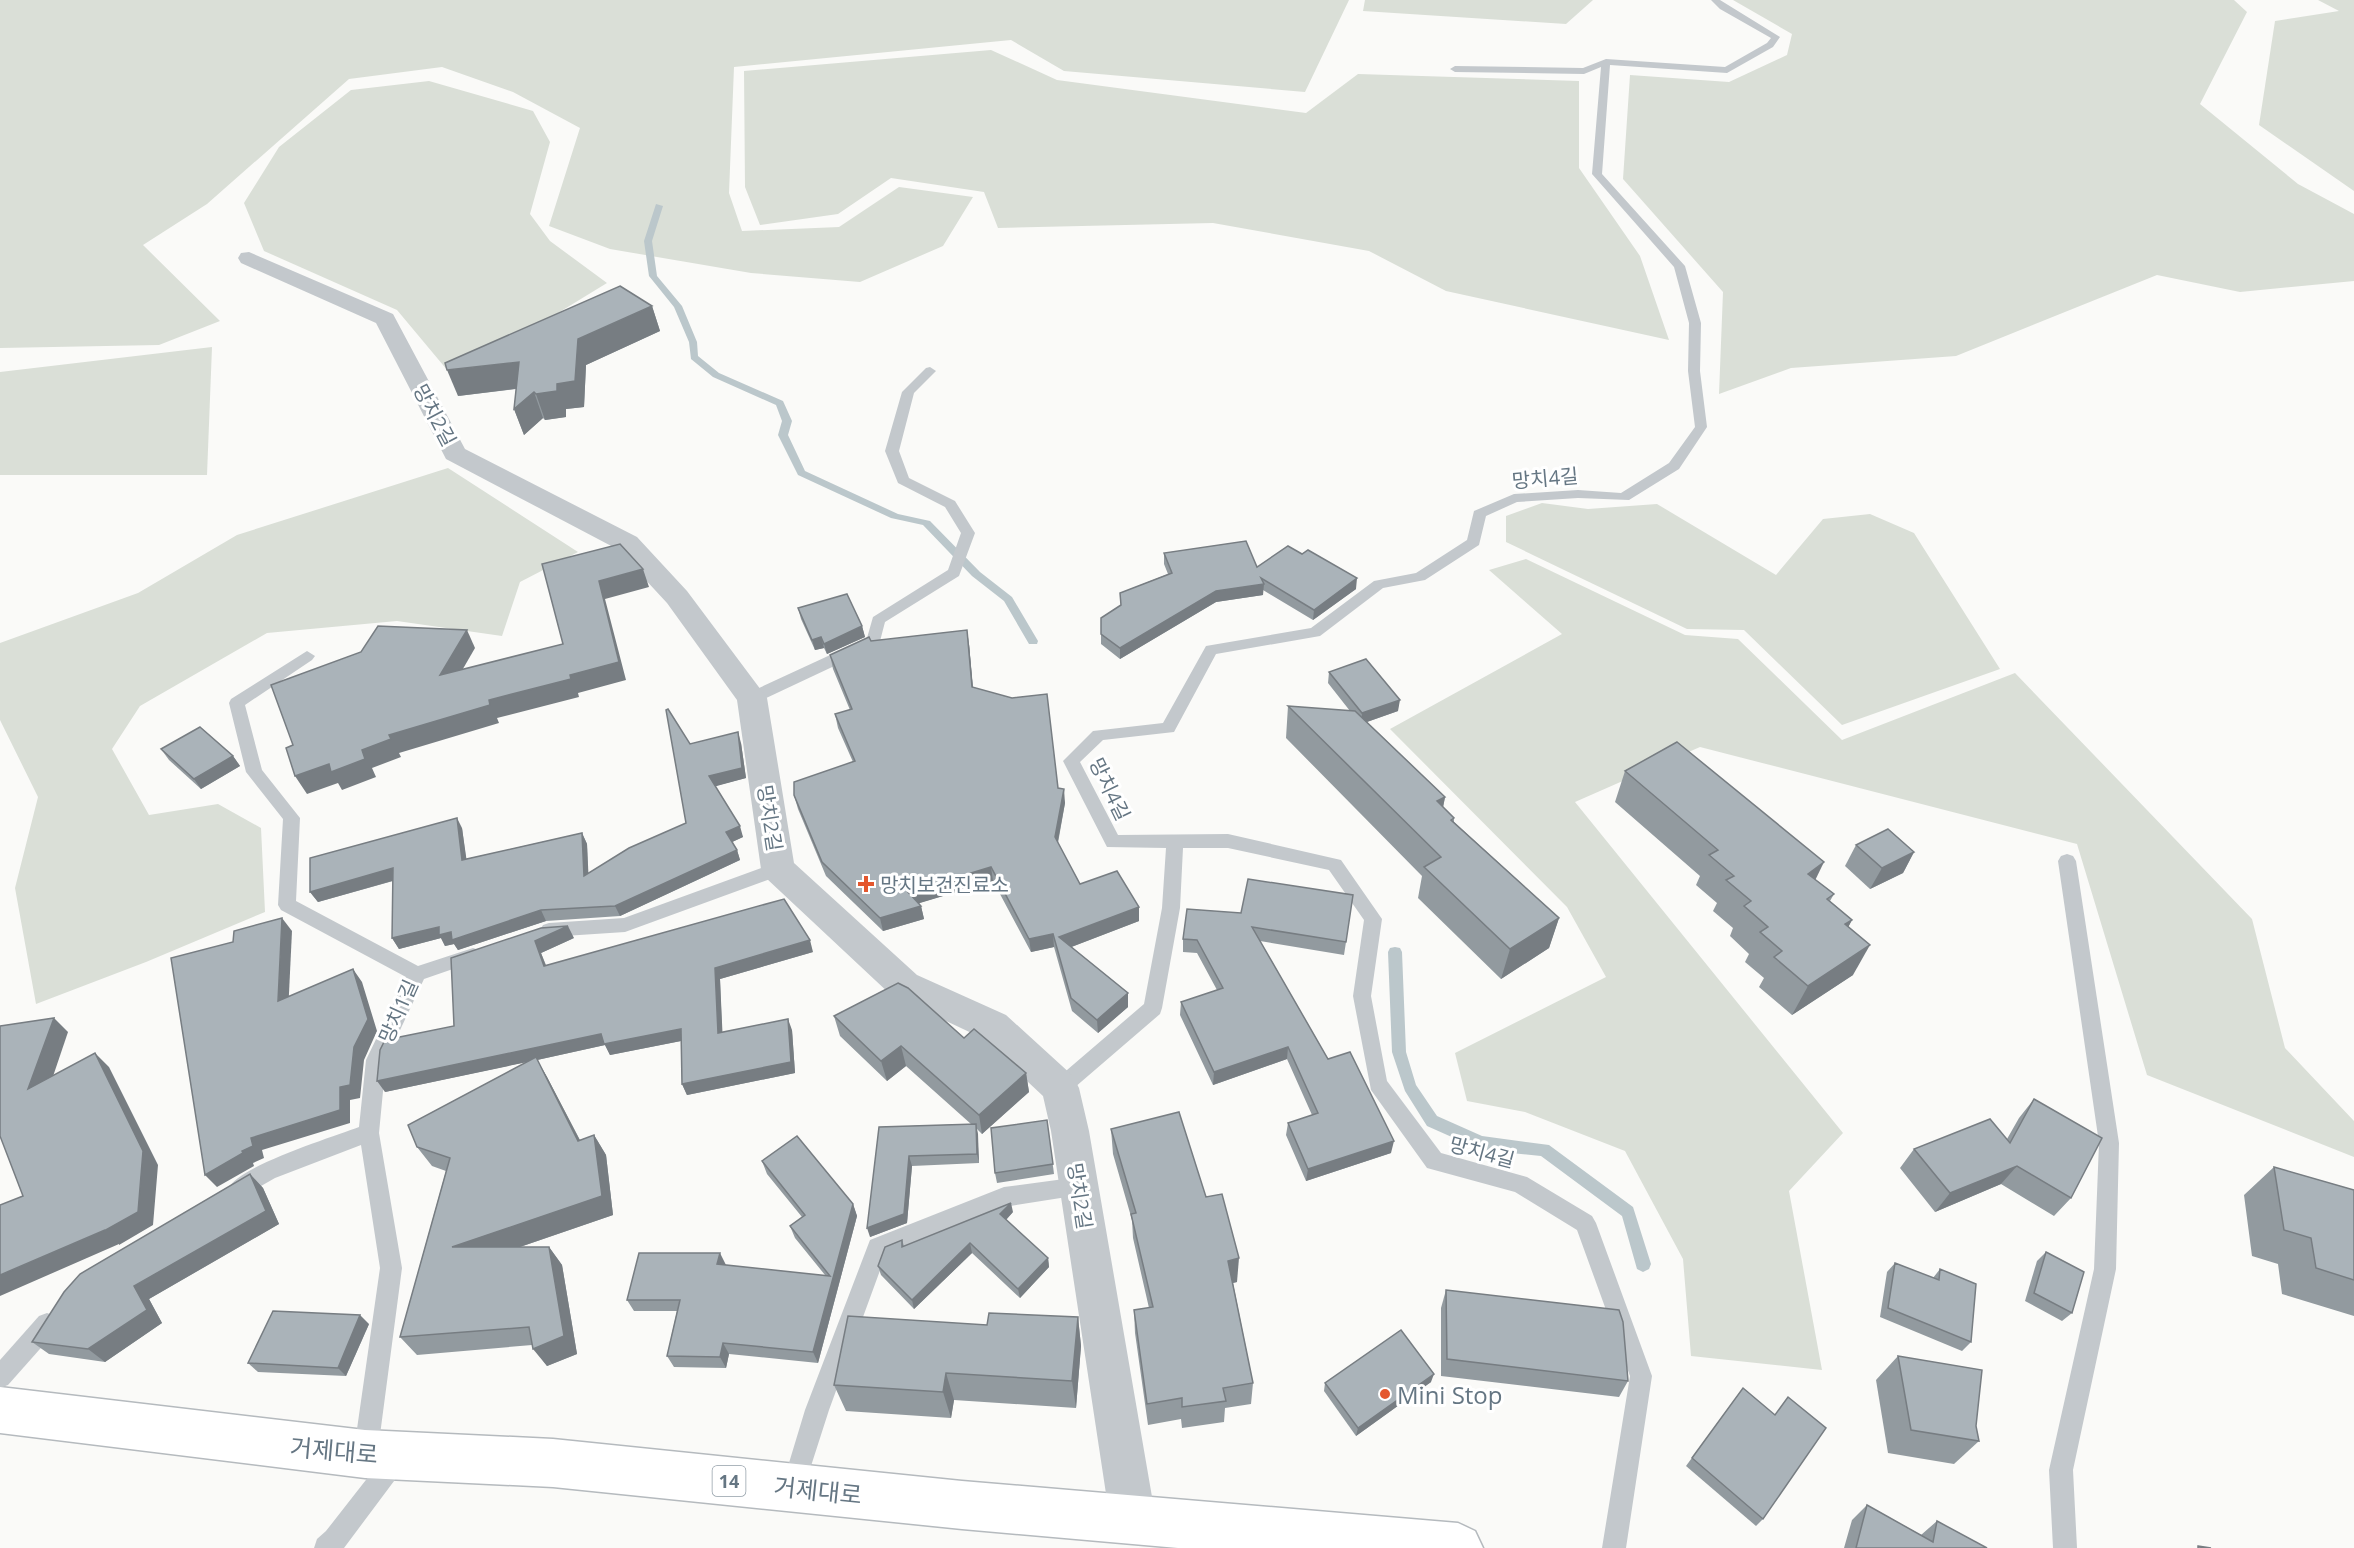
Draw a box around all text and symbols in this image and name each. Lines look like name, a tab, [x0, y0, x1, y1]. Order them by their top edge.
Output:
street label: 망치2길	[407, 379, 463, 451]
street label: 망치4길	[1511, 462, 1579, 494]
street label: 망치4길	[1083, 753, 1137, 825]
street label: 망치2길	[751, 783, 789, 853]
place label: 망치보건진료소	[880, 871, 1009, 898]
marker: 망치보건진료소	[857, 875, 875, 893]
street label: 망치1길	[372, 975, 424, 1047]
street label: 망치4길	[1446, 1130, 1518, 1174]
street label: 망치2길	[1061, 1161, 1099, 1231]
place label: Mini Stop	[1397, 1378, 1503, 1411]
marker: Mini Stop	[1378, 1387, 1392, 1401]
street label: 거제대로	[289, 1430, 379, 1470]
road number: 14	[712, 1466, 746, 1496]
street label: 거제대로	[772, 1469, 864, 1511]

